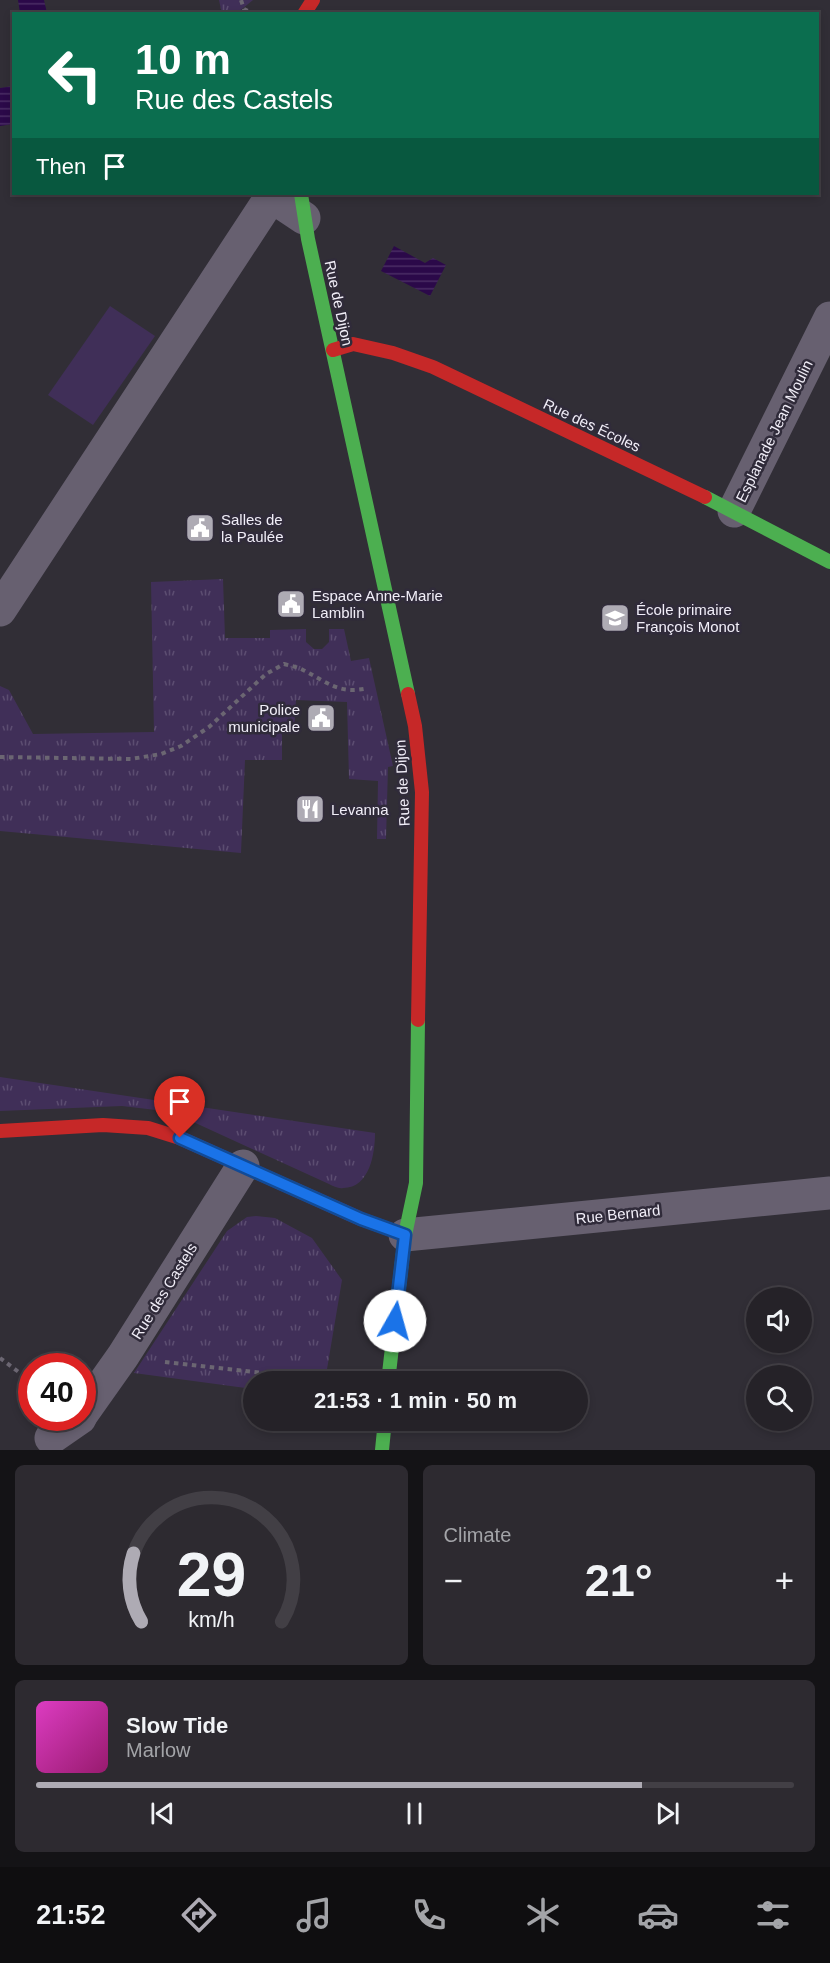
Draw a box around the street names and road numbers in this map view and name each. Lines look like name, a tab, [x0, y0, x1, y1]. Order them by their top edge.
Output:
street label: Rue de Dijon	[322, 259, 356, 347]
street label: Esplanade Jean Moulin	[732, 357, 816, 505]
street label: Rue des Écoles	[541, 395, 643, 455]
street label: Rue de Dijon	[391, 739, 413, 827]
street label: Rue Bernard	[575, 1201, 661, 1227]
street label: Rue des Castels	[128, 1240, 200, 1342]

